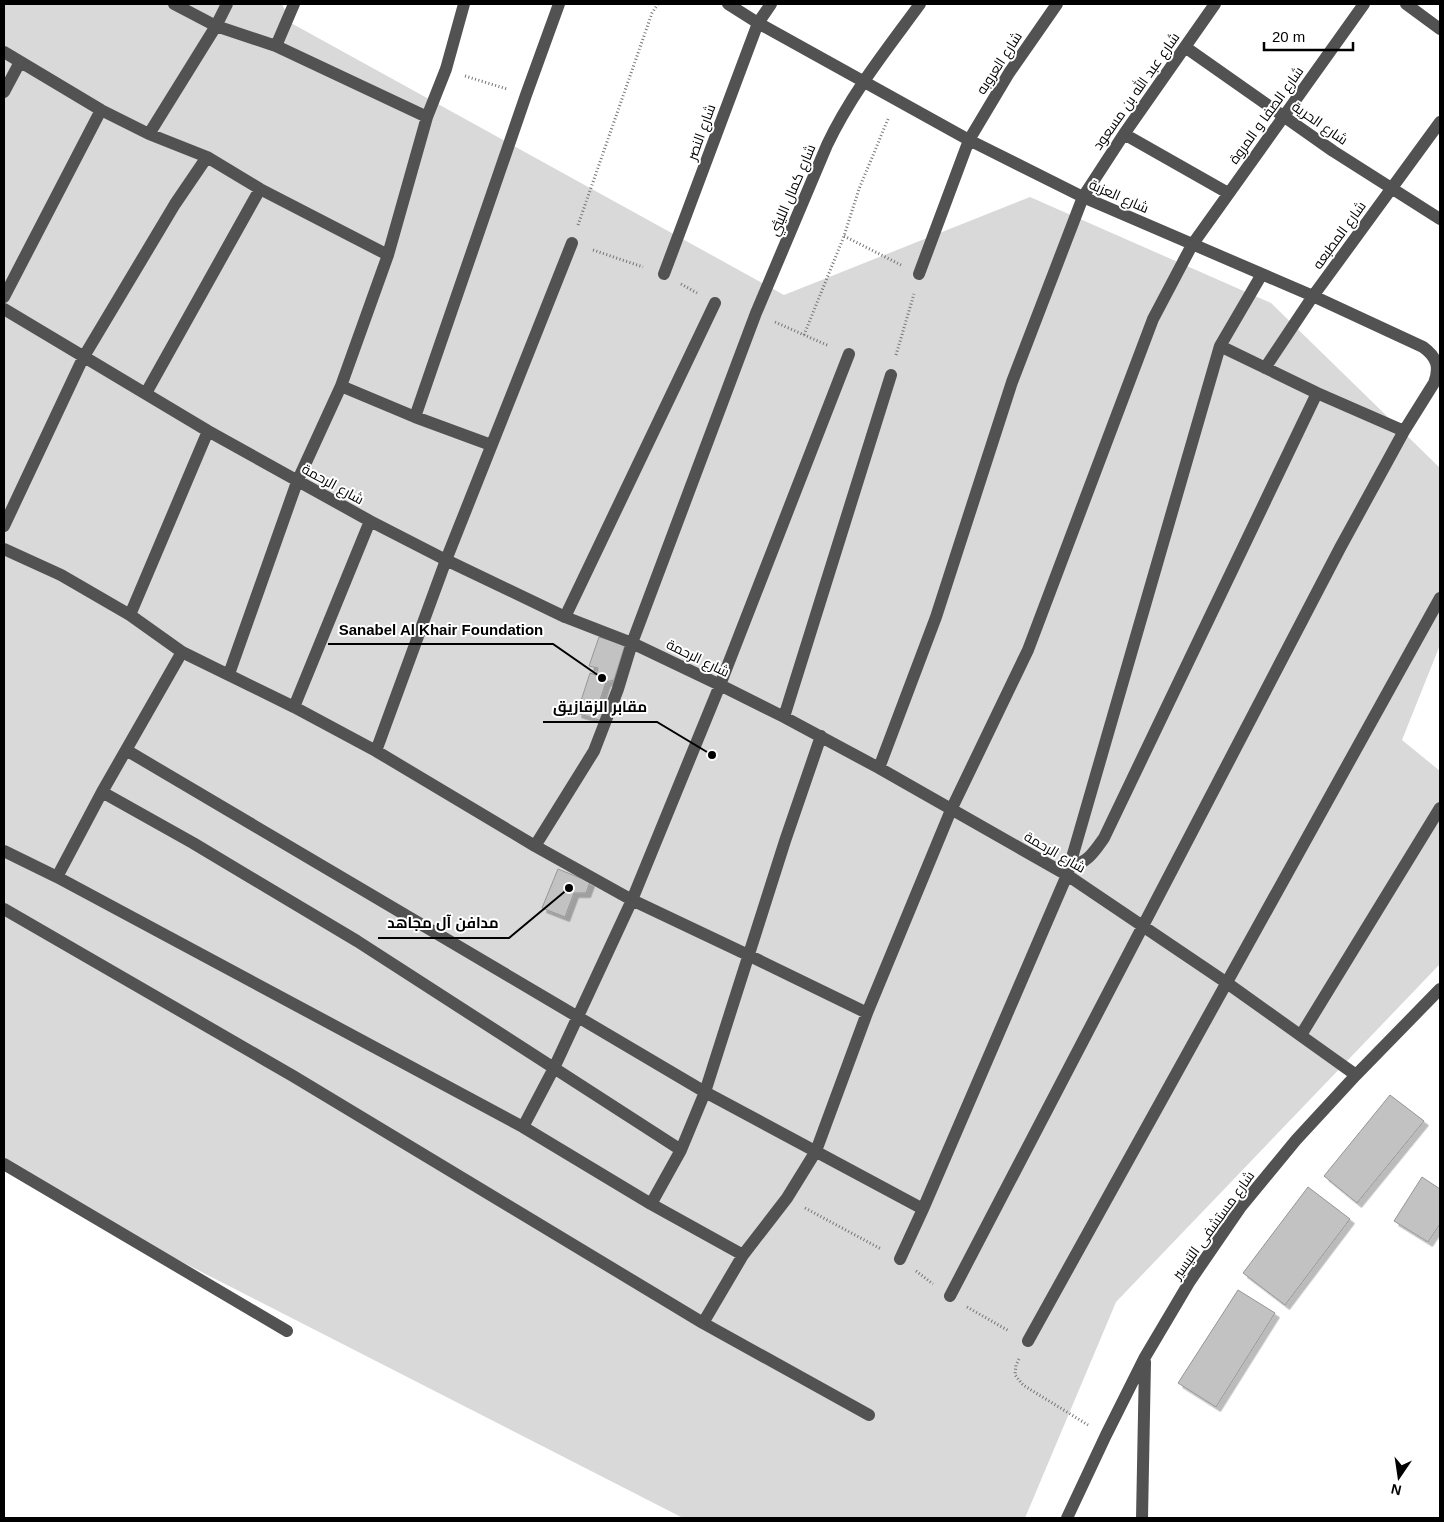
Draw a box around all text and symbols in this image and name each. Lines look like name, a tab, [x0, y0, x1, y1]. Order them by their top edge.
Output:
scale bar	[1264, 20, 1353, 52]
text: 20 m	[1272, 28, 1305, 45]
street label: شارع العروبه	[973, 29, 1026, 98]
street label: شارع عبد الله بن مسعود	[1089, 29, 1183, 153]
street label: شارع الصفا و المروة	[1225, 63, 1307, 167]
street label: شارع الحرية	[1289, 98, 1351, 149]
street label: شارع النصر	[683, 102, 719, 163]
street label: شارع كمال الليثي	[765, 142, 822, 240]
street label: شارع العزبة	[1086, 176, 1151, 217]
street label: شارع المطبعه	[1309, 198, 1370, 273]
street label: شارع الرحمة	[299, 460, 367, 508]
callout: Sanabel Al Khair Foundation	[328, 614, 553, 644]
text: Sanabel Al Khair Foundation	[339, 621, 543, 638]
street label: شارع الرحمة	[663, 636, 732, 681]
callout: مقابر الزقازيق	[543, 692, 657, 722]
text: مقابر الزقازيق	[553, 698, 647, 716]
street label: شارع الرحمة	[1021, 828, 1089, 877]
callout: مدافن آل مجاهد	[378, 908, 509, 938]
text: مدافن آل مجاهد	[387, 914, 499, 932]
street label: شارع مستشفى التيسير	[1168, 1168, 1258, 1284]
north arrow	[1374, 1452, 1424, 1502]
text: N	[1389, 1481, 1403, 1499]

